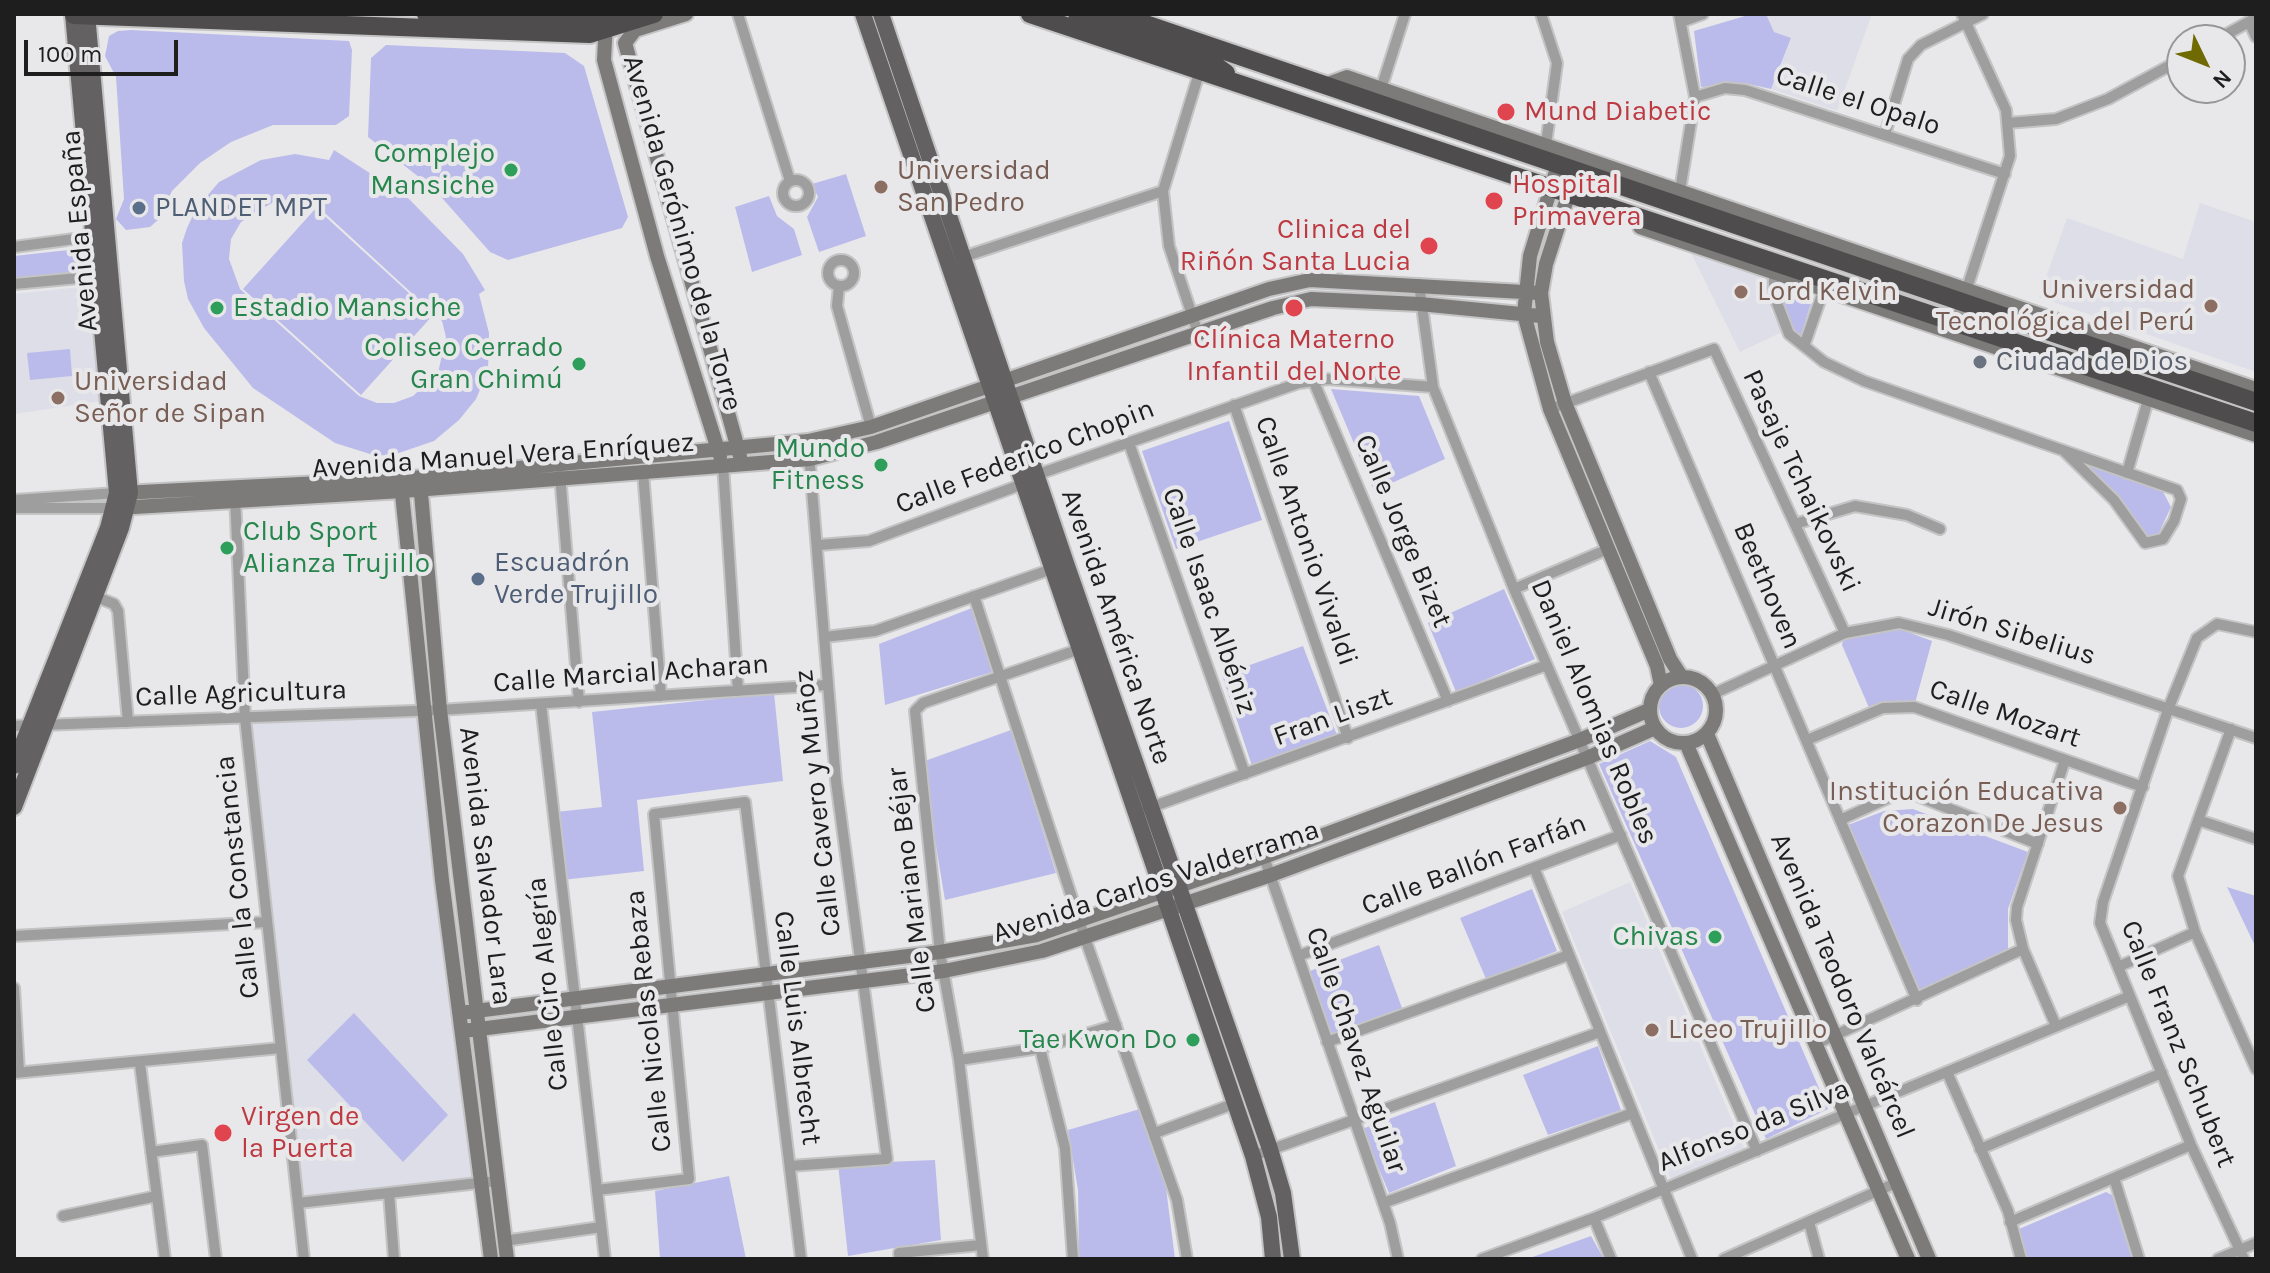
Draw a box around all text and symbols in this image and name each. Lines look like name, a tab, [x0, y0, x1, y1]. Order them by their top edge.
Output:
scale bar	[28, 24, 182, 74]
north arrow	[2166, 24, 2246, 104]
text: 100 m	[38, 40, 103, 68]
street label: Avenida Gerónimo de la Torre	[615, 51, 749, 415]
street label: Calle el Opalo	[1771, 59, 1945, 143]
text: N	[2207, 64, 2237, 94]
place label: Mund Diabetic	[1524, 95, 1711, 129]
marker: Mund Diabetic	[1495, 101, 1517, 123]
street label: Avenida España	[54, 129, 106, 333]
place label: Complejo Mansiche	[370, 137, 495, 203]
place label: Universidad San Pedro	[897, 154, 1051, 220]
marker: Complejo Mansiche	[502, 161, 520, 179]
place label: Hospital Primavera	[1512, 168, 1642, 234]
marker: Universidad San Pedro	[872, 178, 890, 196]
marker: Hospital Primavera	[1483, 190, 1505, 212]
place label: PLANDET MPT	[155, 191, 327, 225]
marker: PLANDET MPT	[130, 199, 148, 217]
place label: Clinica del Riñón Santa Lucia	[1180, 213, 1411, 279]
marker: Clinica del Riñón Santa Lucia	[1418, 235, 1440, 257]
place label: Universidad Tecnológica del Perú	[1936, 273, 2195, 339]
place label: Lord Kelvin	[1757, 275, 1897, 309]
marker: Lord Kelvin	[1732, 283, 1750, 301]
place label: Estadio Mansiche	[233, 291, 461, 325]
marker: Clínica Materno Infantil del Norte	[1283, 297, 1305, 319]
marker: Universidad Tecnológica del Perú	[2202, 297, 2220, 315]
marker: Estadio Mansiche	[208, 299, 226, 317]
place label: Clínica Materno Infantil del Norte	[1187, 323, 1401, 389]
place label: Coliseo Cerrado Gran Chimú	[364, 331, 563, 397]
place label: Ciudad de Dios	[1996, 345, 2188, 379]
marker: Ciudad de Dios	[1971, 353, 1989, 371]
marker: Coliseo Cerrado Gran Chimú	[570, 355, 588, 373]
street label: Pasaje Tchaikovski	[1735, 364, 1867, 598]
place label: Universidad Señor de Sipan	[74, 365, 266, 431]
marker: Universidad Señor de Sipan	[49, 389, 67, 407]
street label: Calle Federico Chopin	[891, 392, 1159, 522]
street label: Calle Antonio Vivaldi	[1248, 412, 1364, 670]
street label: Avenida Manuel Vera Enríquez	[311, 426, 695, 486]
street label: Calle Jorge Bizet	[1347, 429, 1459, 633]
place label: Mundo Fitness	[771, 432, 865, 498]
marker: Mundo Fitness	[872, 456, 890, 474]
street label: Calle Isaac Albéniz	[1155, 483, 1263, 719]
street label: Avenida América Norte	[1053, 485, 1179, 769]
place label: Club Sport Alianza Trujillo	[243, 515, 430, 581]
street label: Beethoven	[1725, 518, 1809, 654]
marker: Club Sport Alianza Trujillo	[218, 539, 236, 557]
place label: Escuadrón Verde Trujillo	[494, 546, 658, 612]
marker: Escuadrón Verde Trujillo	[469, 570, 487, 588]
street label: Daniel Alomias Robles	[1523, 574, 1665, 850]
street label: Jirón Sibelius	[1925, 591, 2099, 673]
street label: Calle Marcial Acharan	[492, 648, 770, 700]
street label: Calle Cavero y Muñoz	[787, 668, 849, 938]
street label: Calle Mozart	[1925, 672, 2085, 756]
street label: Calle Agricultura	[135, 674, 347, 714]
street label: Fran Liszt	[1269, 680, 1397, 754]
street label: Avenida Salvador Lara	[451, 725, 519, 1007]
street label: Calle la Constancia	[209, 754, 267, 1000]
street label: Calle Mariano Béjar	[880, 765, 944, 1015]
place label: Institución Educativa Corazon De Jesus	[1829, 775, 2104, 841]
marker: Institución Educativa Corazon De Jesus	[2111, 799, 2129, 817]
street label: Calle Ballón Farfán	[1357, 807, 1591, 923]
street label: Avenida Carlos Valderrama	[988, 813, 1324, 951]
street label: Avenida Teodoro Valcárcel	[1762, 828, 1922, 1144]
street label: Calle Ciro Alegría	[520, 875, 576, 1093]
street label: Calle Nicolas Rebaza	[619, 888, 679, 1154]
street label: Calle Luis Albrecht	[766, 909, 828, 1147]
street label: Calle Franz Schubert	[2113, 916, 2243, 1172]
place label: Chivas	[1612, 920, 1699, 954]
street label: Calle Chavez Aguilar	[1298, 923, 1414, 1177]
marker: Chivas	[1706, 928, 1724, 946]
place label: Liceo Trujillo	[1668, 1013, 1827, 1047]
marker: Liceo Trujillo	[1643, 1021, 1661, 1039]
place label: Tae Kwon Do	[1019, 1023, 1177, 1057]
marker: Tae Kwon Do	[1184, 1031, 1202, 1049]
street label: Alfonso da Silva	[1653, 1072, 1855, 1180]
place label: Virgen de la Puerta	[241, 1100, 359, 1166]
marker: Virgen de la Puerta	[212, 1122, 234, 1144]

